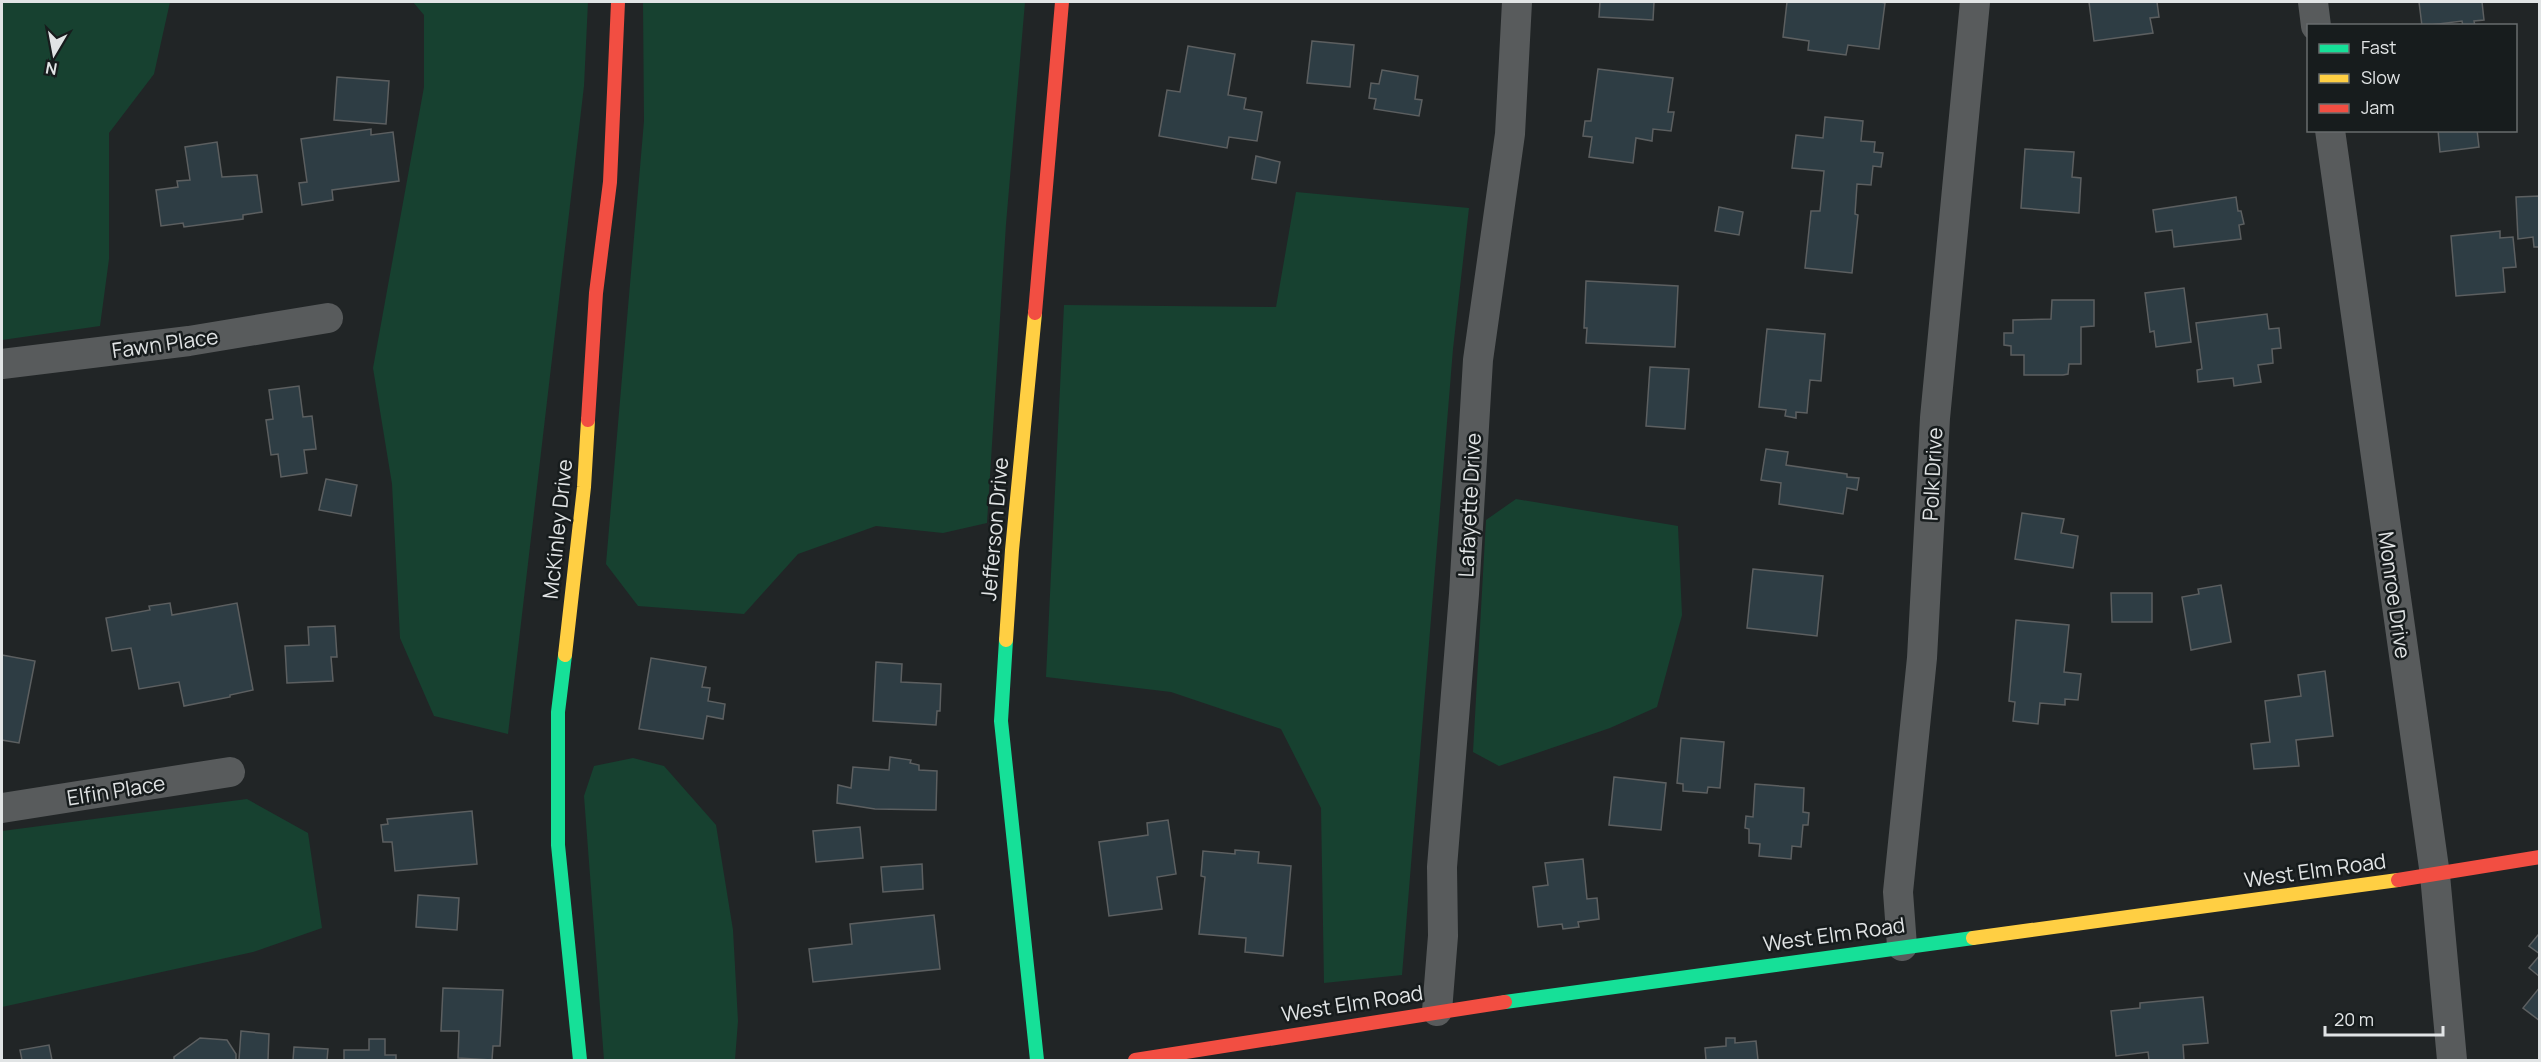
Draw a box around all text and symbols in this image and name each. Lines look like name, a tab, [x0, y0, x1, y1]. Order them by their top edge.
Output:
north arrow	[24, 24, 84, 84]
legend	[2307, 24, 2517, 132]
text: Fast	[2361, 35, 2396, 59]
text: N	[44, 57, 59, 81]
text: Slow	[2361, 65, 2401, 89]
text: Jam	[2361, 95, 2395, 119]
street label: Fawn Place	[110, 322, 220, 364]
street label: Polk Drive	[1916, 427, 1948, 521]
street label: Lafayette Drive	[1451, 432, 1487, 578]
street label: Jefferson Drive	[974, 456, 1014, 602]
street label: McKinley Drive	[536, 458, 578, 600]
street label: Monroe Drive	[2372, 530, 2418, 660]
street label: Elfin Place	[65, 768, 167, 812]
street label: West Elm Road	[2242, 846, 2388, 894]
street label: West Elm Road	[1761, 910, 1907, 958]
street label: West Elm Road	[1279, 978, 1425, 1028]
scale bar	[2325, 999, 2444, 1037]
text: 20 m	[2334, 1007, 2374, 1031]

